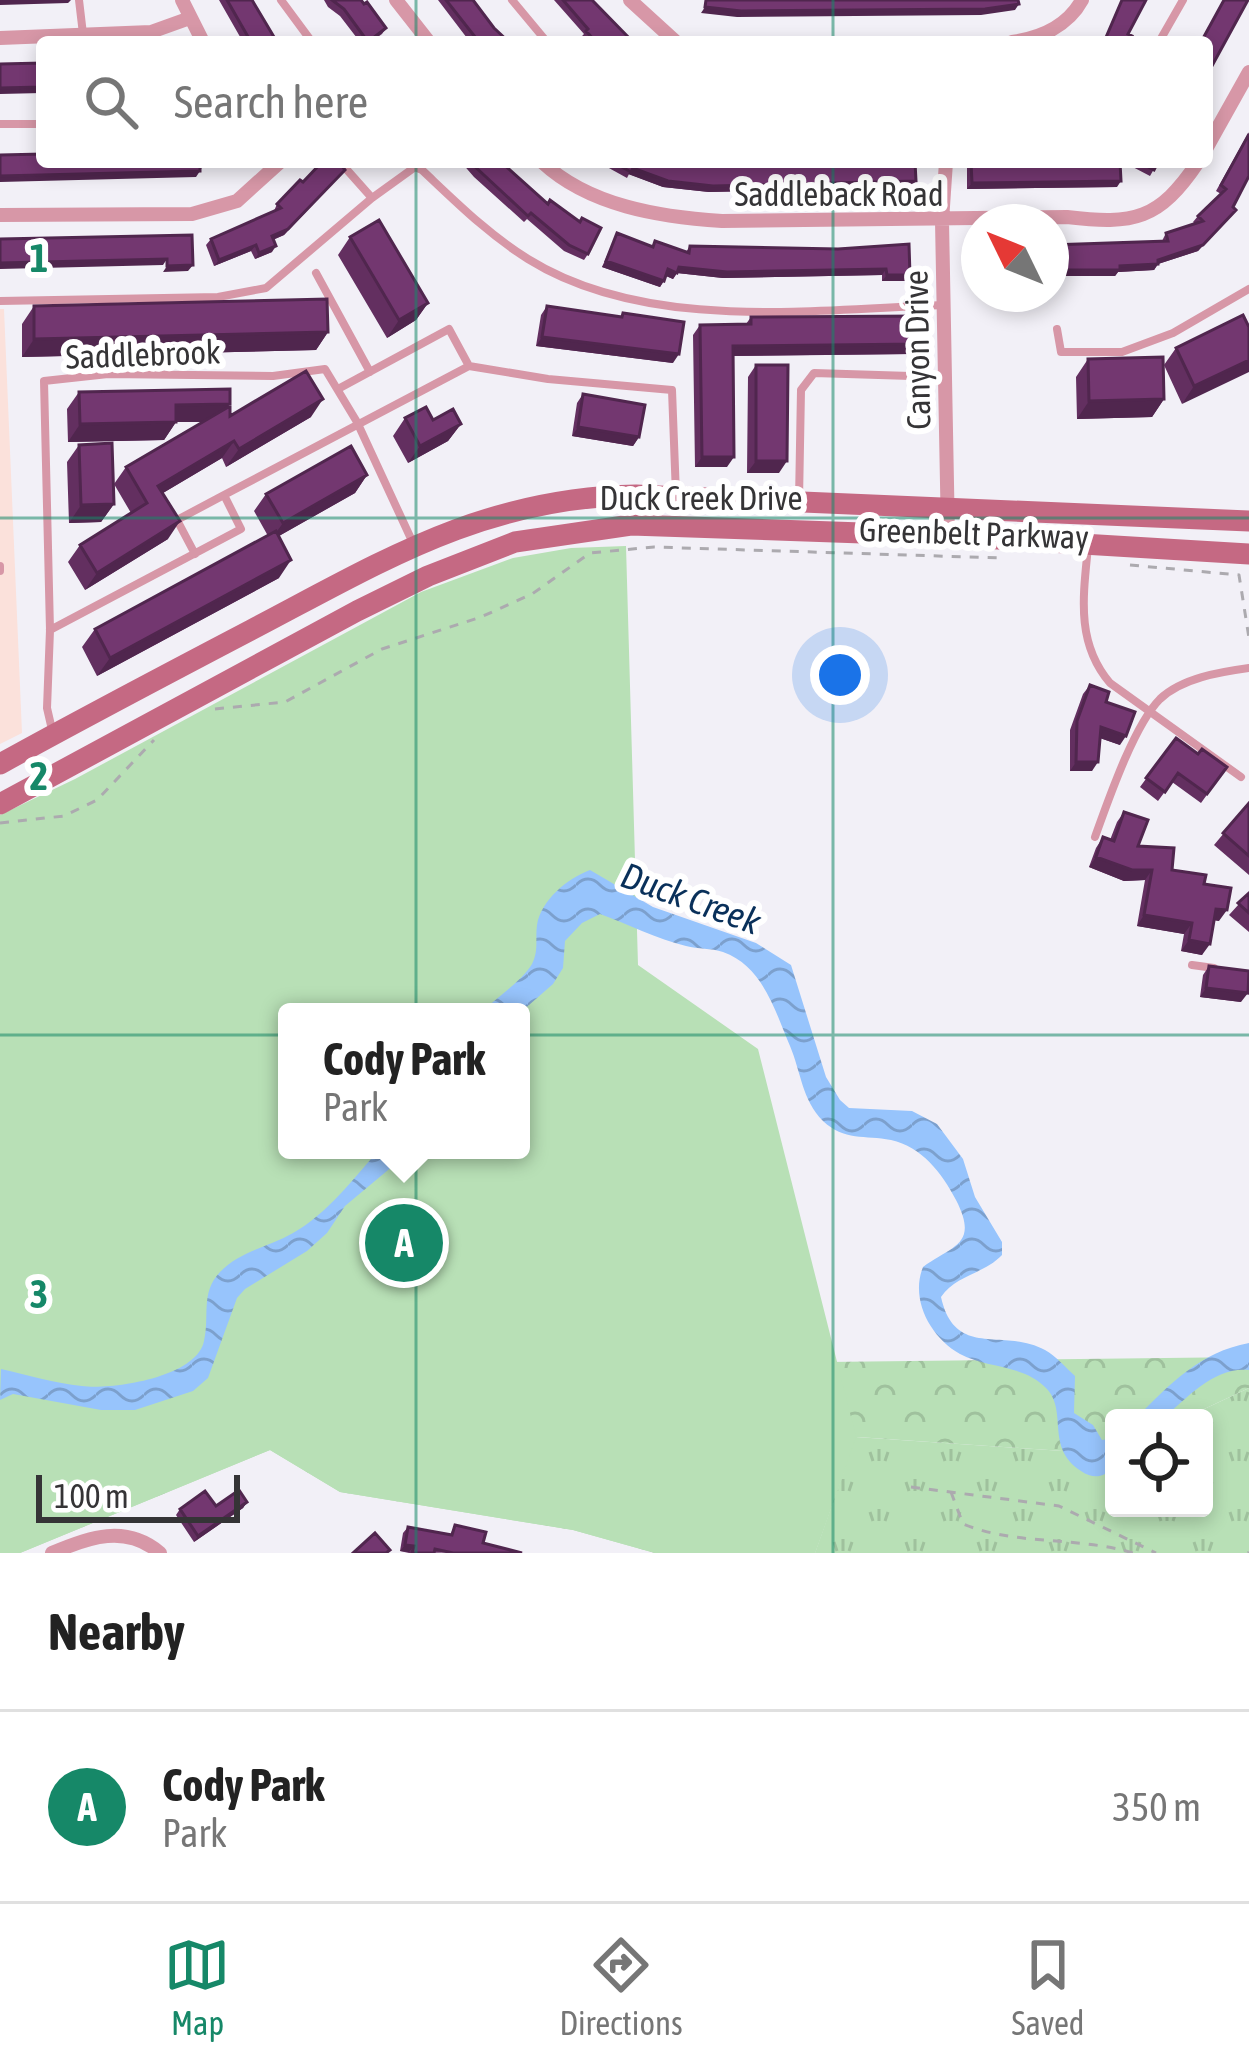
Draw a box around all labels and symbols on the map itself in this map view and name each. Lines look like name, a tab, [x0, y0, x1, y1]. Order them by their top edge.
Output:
street label: Saddleback Road	[734, 175, 944, 213]
north arrow	[961, 204, 1069, 312]
text: 1	[30, 236, 48, 280]
street label: Canyon Drive	[897, 270, 937, 430]
street label: Saddlebrook	[65, 332, 221, 376]
street label: Duck Creek Drive	[599, 479, 803, 517]
street label: Greenbelt Parkway	[858, 510, 1090, 556]
your location	[810, 645, 870, 705]
text: 2	[30, 754, 48, 798]
water label: Duck Creek	[616, 853, 767, 943]
pin: A	[365, 1198, 443, 1288]
text: 3	[30, 1272, 48, 1316]
scale bar	[36, 1469, 240, 1522]

